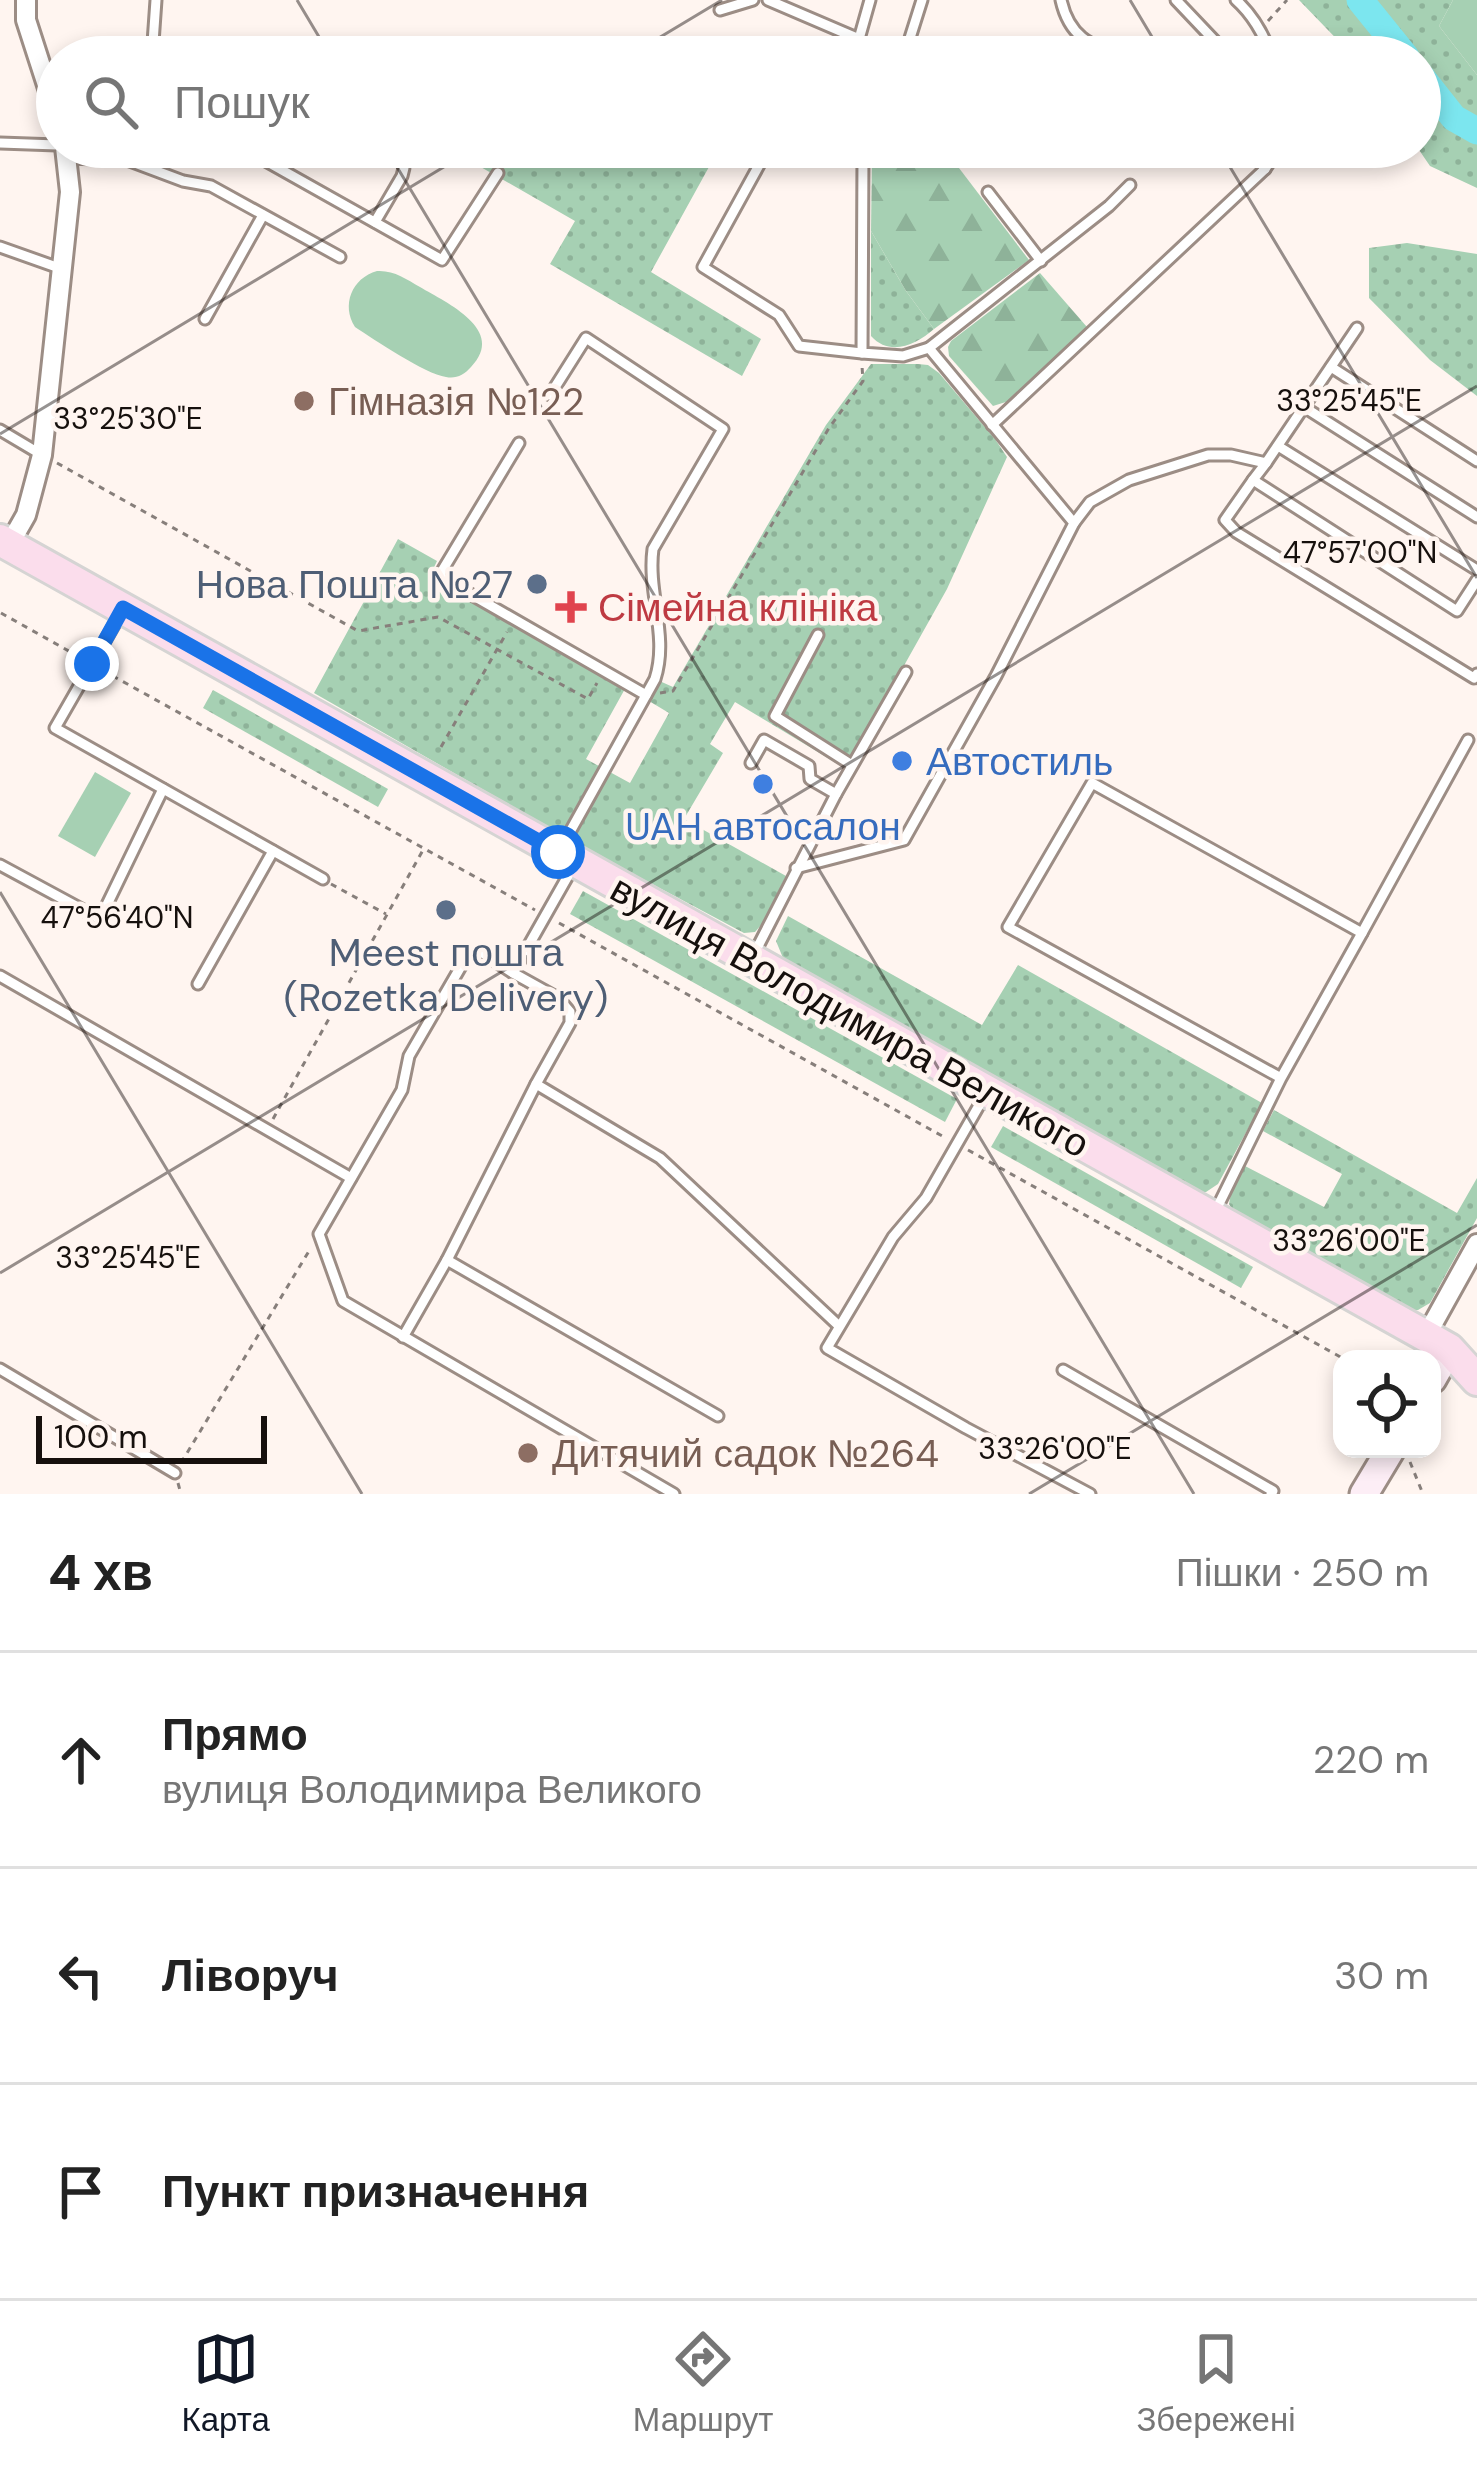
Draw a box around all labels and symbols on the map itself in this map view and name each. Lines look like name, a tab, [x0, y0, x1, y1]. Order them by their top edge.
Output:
place label: Гімназія №122	[328, 376, 584, 427]
text: 33°25'45"E	[1276, 381, 1422, 420]
marker: Гімназія №122	[291, 388, 317, 414]
text: 33°25'30"E	[53, 399, 203, 438]
text: 47°57'00"N	[1283, 533, 1437, 572]
place label: Нова Пошта №27	[196, 559, 513, 610]
marker: Нова Пошта №27	[524, 571, 550, 597]
place label: Сімейна клініка	[598, 582, 878, 633]
marker: Сімейна клініка	[555, 591, 587, 623]
route end	[65, 637, 119, 691]
place label: Автостиль	[926, 736, 1113, 787]
marker: Автостиль	[889, 748, 915, 774]
marker: UAH автосалон	[750, 771, 776, 797]
place label: UAH автосалон	[625, 801, 901, 852]
route start	[531, 825, 585, 879]
street label: вулиця Володимира Великого	[602, 863, 1098, 1169]
marker: Meest пошта (Rozetka Delivery)	[433, 897, 459, 923]
text: 47°56'40"N	[40, 898, 194, 937]
place label: Meest пошта (Rozetka Delivery)	[284, 927, 608, 1023]
text: 33°26'00"E	[1272, 1221, 1426, 1260]
text: 33°25'45"E	[55, 1238, 201, 1277]
scale bar	[36, 1410, 267, 1463]
place label: Дитячий садок №264	[552, 1428, 939, 1479]
text: 33°26'00"E	[978, 1429, 1132, 1468]
marker: Дитячий садок №264	[515, 1440, 541, 1466]

